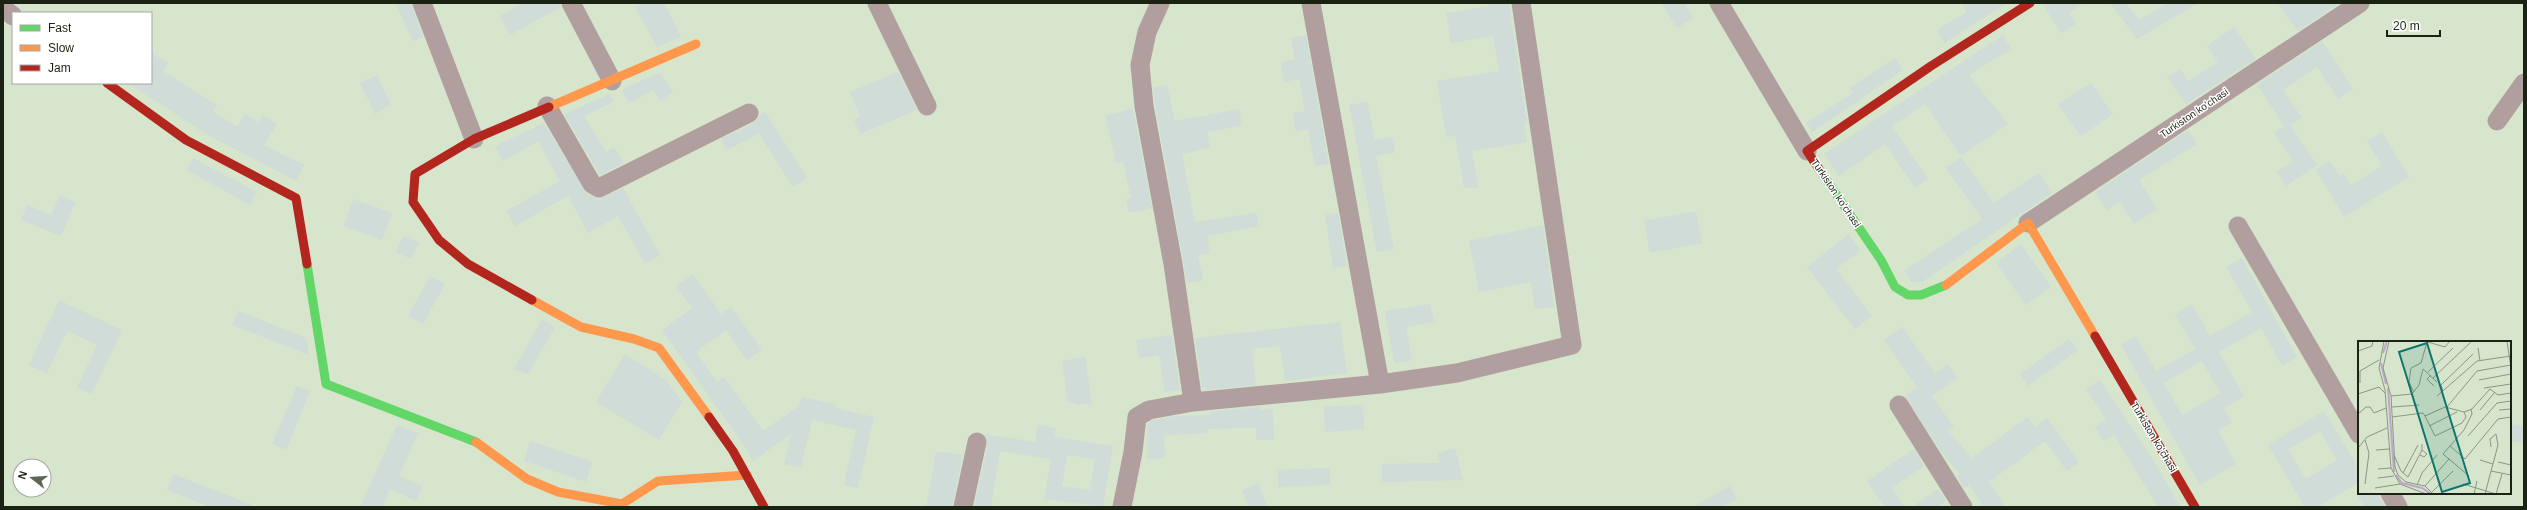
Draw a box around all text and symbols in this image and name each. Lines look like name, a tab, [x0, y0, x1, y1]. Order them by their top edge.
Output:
legend	[12, 12, 152, 84]
scale bar	[2387, 12, 2440, 38]
text: 20 m	[2393, 19, 2420, 33]
text: Fast	[48, 21, 72, 35]
text: Slow	[48, 41, 74, 55]
text: Jam	[48, 61, 71, 75]
street label: Turkiston koʻchasi	[2158, 86, 2230, 140]
street label: Turkiston koʻchasi	[1809, 157, 1863, 229]
inset map	[2358, 341, 2511, 494]
street label: Turkiston koʻchasi	[2129, 400, 2179, 474]
north arrow	[12, 458, 52, 498]
text: N	[16, 469, 29, 481]

